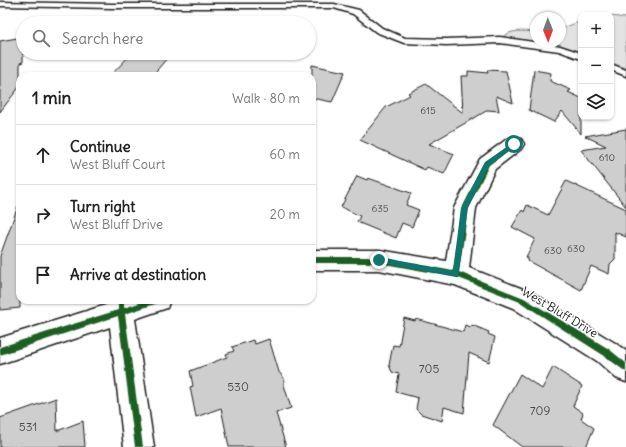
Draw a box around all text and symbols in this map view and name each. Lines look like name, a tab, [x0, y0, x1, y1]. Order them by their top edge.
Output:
north arrow	[530, 12, 566, 48]
map controls	[578, 12, 614, 120]
button: +	[578, 12, 614, 48]
search box	[16, 16, 316, 60]
icon: search	[30, 27, 52, 49]
text: Search here	[62, 29, 143, 48]
button: −	[578, 48, 614, 84]
button: layers	[578, 84, 614, 120]
text: 1 min	[32, 87, 71, 109]
text: Walk · 80 m	[232, 90, 300, 107]
house number: 615	[420, 104, 436, 117]
route start	[505, 135, 523, 153]
text: Continue	[70, 137, 131, 156]
icon: ahead	[32, 144, 54, 166]
text: 60 m	[269, 146, 300, 163]
house number: 610	[599, 151, 615, 164]
text: West Bluff Court	[70, 156, 165, 173]
text: Turn right	[70, 197, 135, 216]
house number: 635	[371, 202, 389, 215]
icon: right	[32, 204, 54, 226]
text: 20 m	[270, 206, 300, 223]
text: West Bluff Drive	[70, 216, 163, 233]
house number: 630	[567, 242, 585, 255]
house number: 630	[544, 244, 562, 257]
route end	[370, 251, 388, 269]
icon: arrive	[32, 264, 54, 286]
text: Arrive at destination	[70, 265, 206, 284]
street label: West Bluff Drive	[519, 283, 601, 341]
house number: 705	[419, 361, 439, 376]
house number: 530	[227, 379, 249, 394]
house number: 709	[530, 403, 550, 418]
house number: 531	[19, 419, 37, 434]

